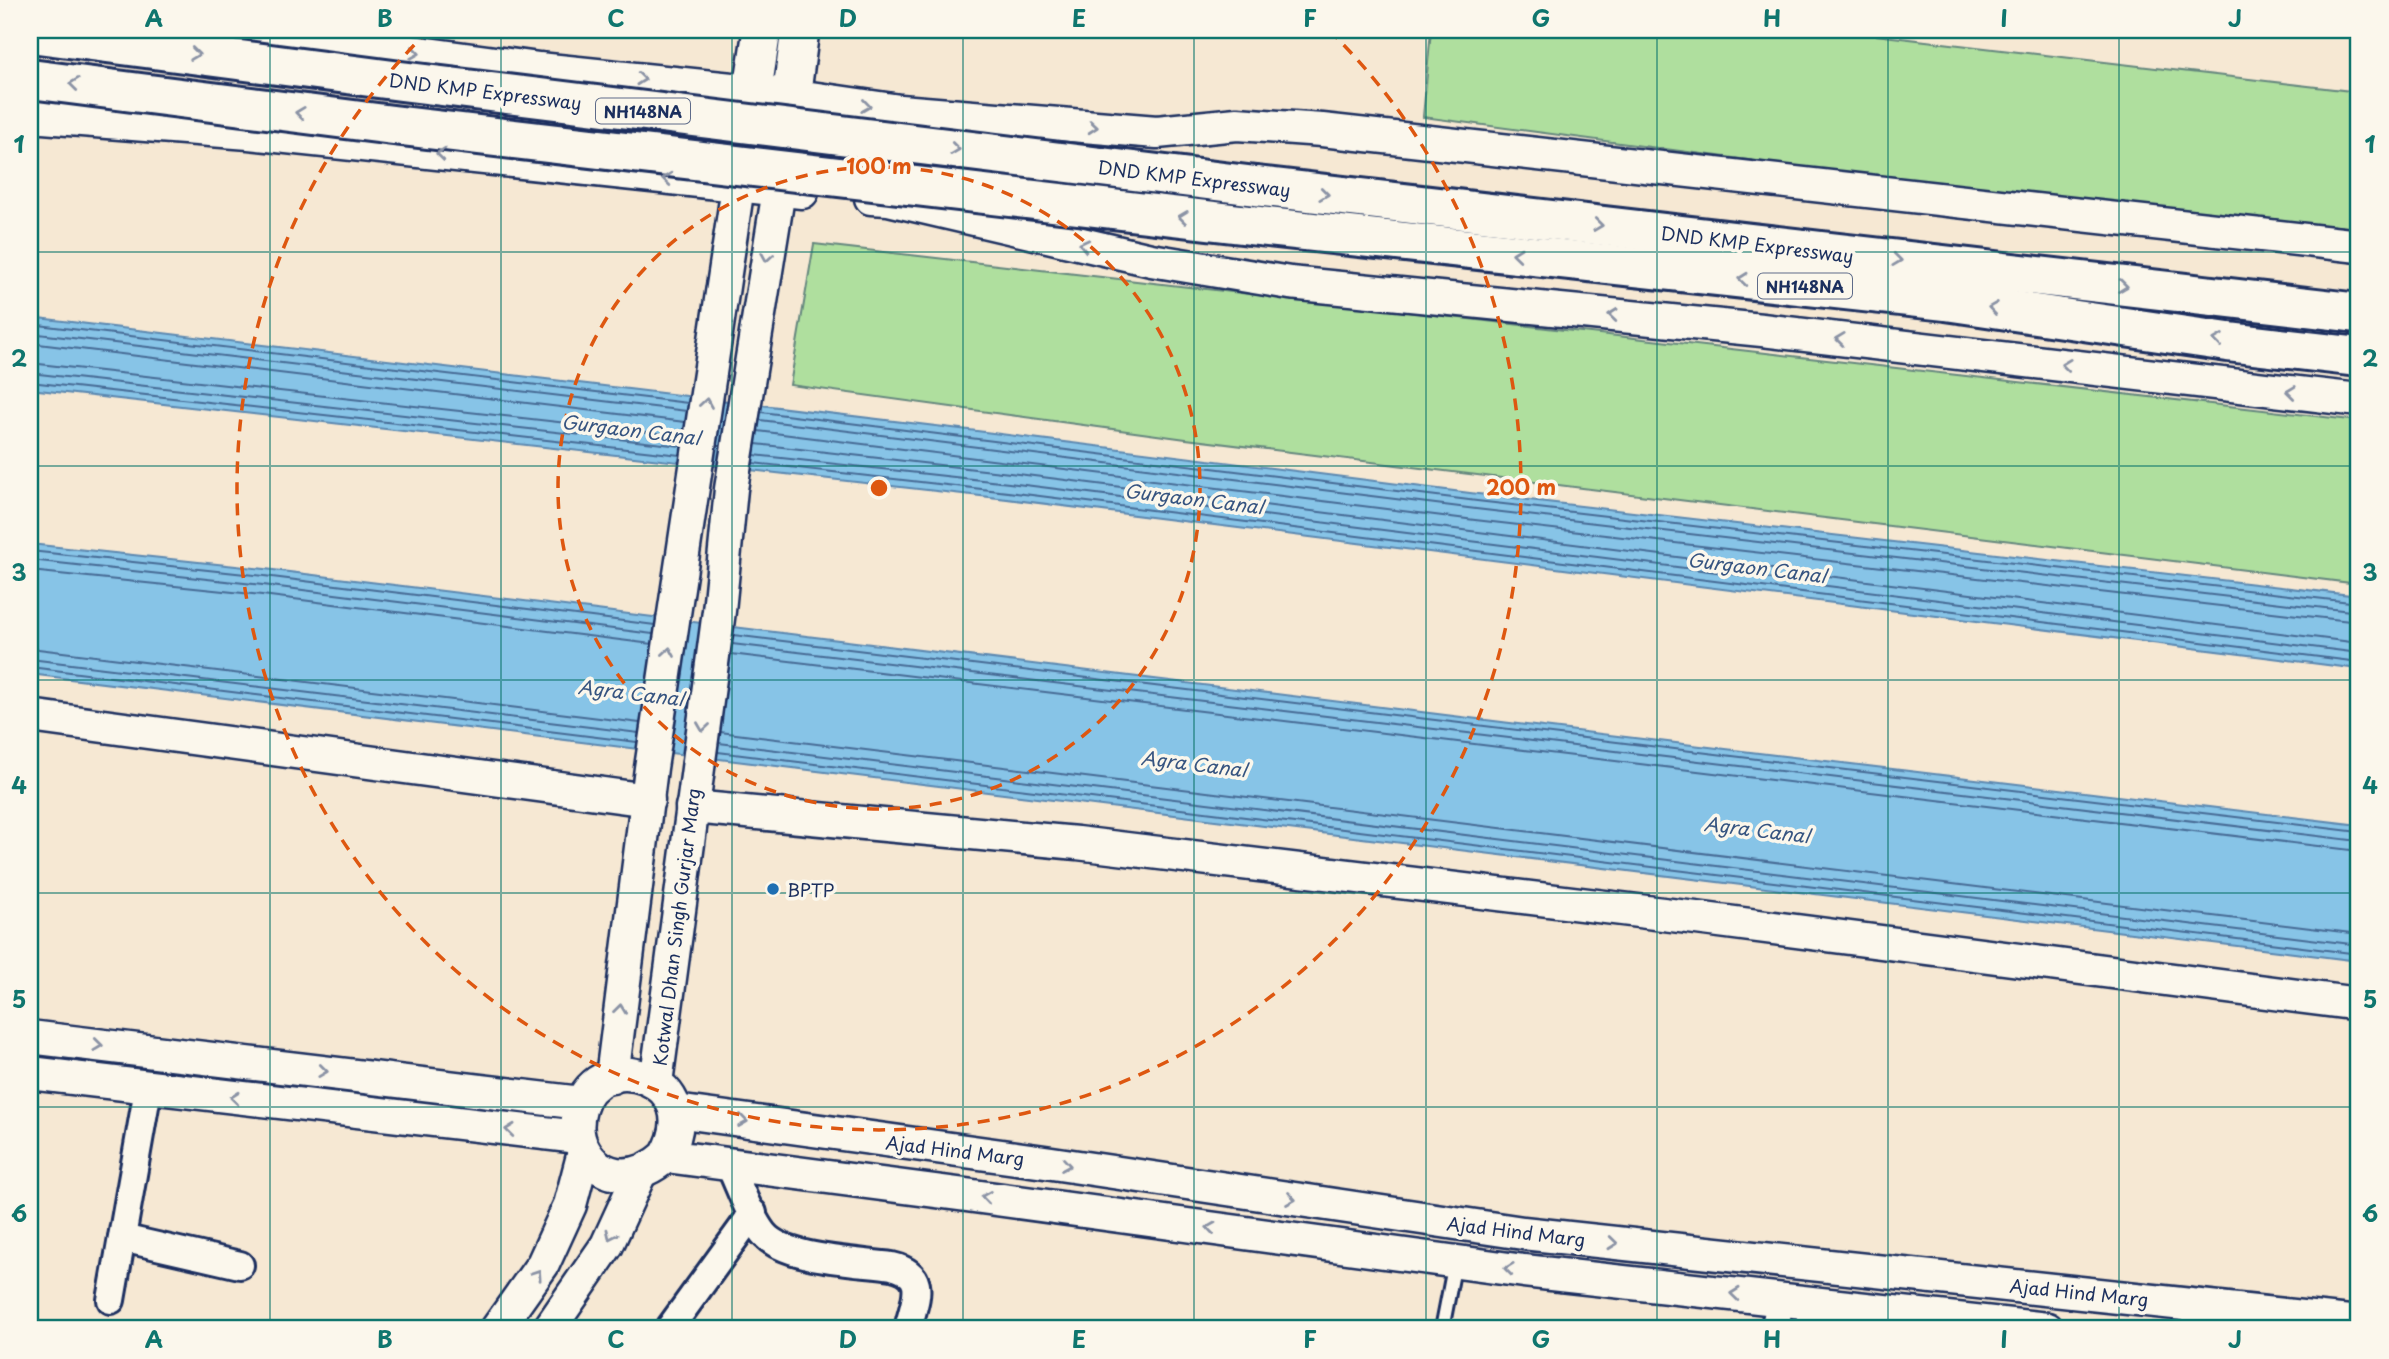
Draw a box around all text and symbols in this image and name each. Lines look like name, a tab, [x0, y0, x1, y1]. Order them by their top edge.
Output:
text: A	[145, 0, 163, 35]
text: B	[377, 0, 393, 35]
text: C	[607, 0, 625, 35]
text: D	[839, 0, 857, 35]
text: E	[1072, 0, 1086, 35]
text: F	[1303, 0, 1317, 35]
text: G	[1532, 0, 1550, 35]
text: H	[1763, 0, 1781, 35]
text: I	[2000, 0, 2008, 35]
text: J	[2228, 0, 2242, 35]
one-way arrow	[409, 45, 421, 60]
one-way arrow	[189, 47, 200, 62]
street label: DND KMP Expressway	[387, 66, 583, 116]
one-way arrow	[635, 72, 646, 87]
one-way arrow	[68, 77, 80, 92]
one-way arrow	[861, 98, 872, 113]
road number: NH148NA	[596, 99, 690, 124]
one-way arrow	[294, 106, 306, 121]
one-way arrow	[1088, 119, 1099, 134]
text: 1	[14, 126, 25, 161]
text: 1	[2365, 126, 2376, 161]
one-way arrow	[949, 141, 961, 156]
one-way arrow	[435, 147, 446, 162]
text: 100 m	[846, 149, 912, 181]
street label: DND KMP Expressway	[1096, 153, 1292, 203]
one-way arrow	[661, 171, 673, 186]
one-way arrow	[1318, 186, 1330, 201]
one-way arrow	[1177, 210, 1189, 225]
one-way arrow	[1593, 218, 1604, 233]
street label: DND KMP Expressway	[1659, 219, 1855, 269]
one-way arrow	[1078, 238, 1090, 253]
one-way arrow	[1511, 247, 1523, 262]
one-way arrow	[760, 251, 775, 263]
one-way arrow	[1892, 252, 1903, 267]
one-way arrow	[1737, 272, 1749, 287]
road number: NH148NA	[1758, 274, 1852, 298]
one-way arrow	[2118, 278, 2129, 293]
one-way arrow	[1987, 301, 1999, 316]
one-way arrow	[1608, 308, 1619, 323]
one-way arrow	[1834, 332, 1845, 347]
one-way arrow	[2213, 333, 2224, 348]
text: 2	[11, 340, 27, 375]
text: 2	[2362, 340, 2378, 375]
one-way arrow	[2060, 358, 2071, 373]
one-way arrow	[2286, 384, 2297, 399]
one-way arrow	[698, 397, 713, 409]
water label: Gurgaon Canal	[560, 407, 705, 452]
text: 200 m	[1486, 470, 1556, 502]
centre of rings	[867, 476, 891, 500]
water label: Gurgaon Canal	[1123, 476, 1268, 521]
water label: Gurgaon Canal	[1686, 545, 1831, 590]
text: 3	[11, 554, 27, 589]
text: 3	[2362, 554, 2378, 589]
one-way arrow	[661, 646, 676, 658]
water label: Agra Canal	[577, 672, 688, 713]
one-way arrow	[696, 721, 711, 733]
water label: Agra Canal	[1140, 743, 1251, 784]
text: 4	[11, 767, 27, 802]
text: 4	[2362, 767, 2378, 802]
street label: Kotwal Dhan Singh Gurjar Marg	[646, 787, 706, 1067]
water label: Agra Canal	[1703, 809, 1814, 850]
place label: BPTP	[787, 876, 834, 903]
marker: BPTP	[765, 881, 781, 897]
text: 5	[12, 981, 26, 1016]
text: 5	[2363, 981, 2377, 1016]
one-way arrow	[613, 1003, 628, 1015]
one-way arrow	[92, 1037, 103, 1052]
one-way arrow	[318, 1064, 329, 1079]
one-way arrow	[230, 1091, 241, 1106]
one-way arrow	[737, 1113, 749, 1128]
one-way arrow	[504, 1122, 516, 1137]
street label: Ajad Hind Marg	[884, 1128, 1026, 1172]
one-way arrow	[1060, 1157, 1072, 1172]
one-way arrow	[980, 1190, 992, 1205]
one-way arrow	[1285, 1191, 1297, 1206]
text: 6	[11, 1195, 27, 1230]
text: 6	[2362, 1195, 2378, 1230]
street label: Ajad Hind Marg	[1445, 1209, 1587, 1253]
one-way arrow	[1205, 1221, 1217, 1236]
one-way arrow	[606, 1228, 620, 1240]
one-way arrow	[1608, 1235, 1619, 1250]
one-way arrow	[1503, 1262, 1515, 1277]
one-way arrow	[529, 1269, 541, 1282]
street label: Ajad Hind Marg	[2008, 1271, 2150, 1313]
one-way arrow	[1730, 1287, 1741, 1302]
text: A	[145, 1321, 163, 1356]
text: B	[377, 1321, 393, 1356]
text: C	[607, 1321, 625, 1356]
text: D	[839, 1321, 857, 1356]
text: E	[1072, 1321, 1086, 1356]
text: F	[1303, 1321, 1317, 1356]
text: G	[1532, 1321, 1550, 1356]
text: H	[1763, 1321, 1781, 1356]
text: I	[2000, 1321, 2008, 1356]
text: J	[2228, 1321, 2242, 1356]

